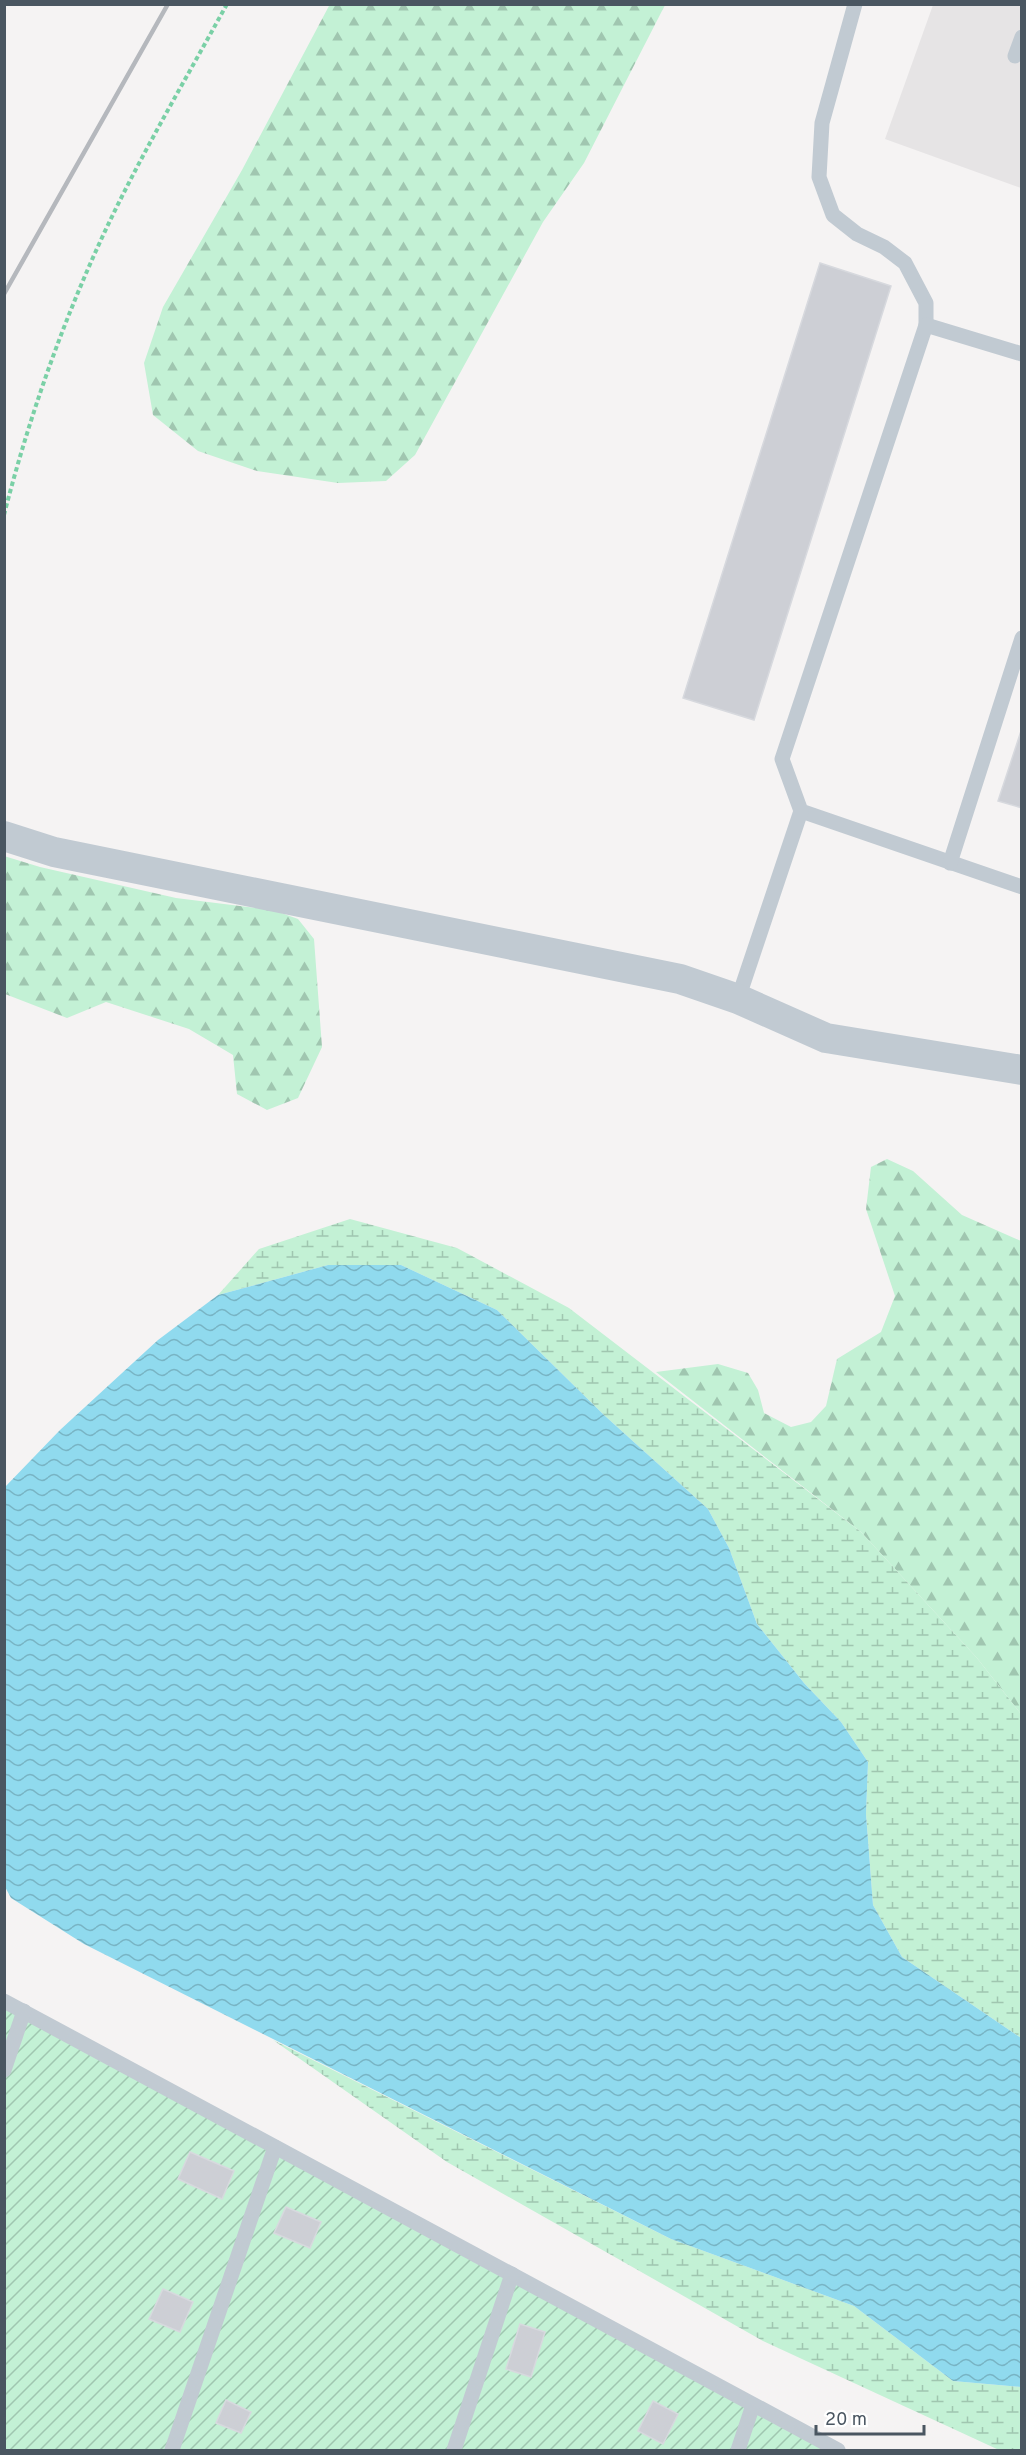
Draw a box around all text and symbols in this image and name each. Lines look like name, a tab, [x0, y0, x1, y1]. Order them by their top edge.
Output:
scale bar	[816, 2398, 924, 2436]
text: 20 m	[825, 2409, 867, 2432]

